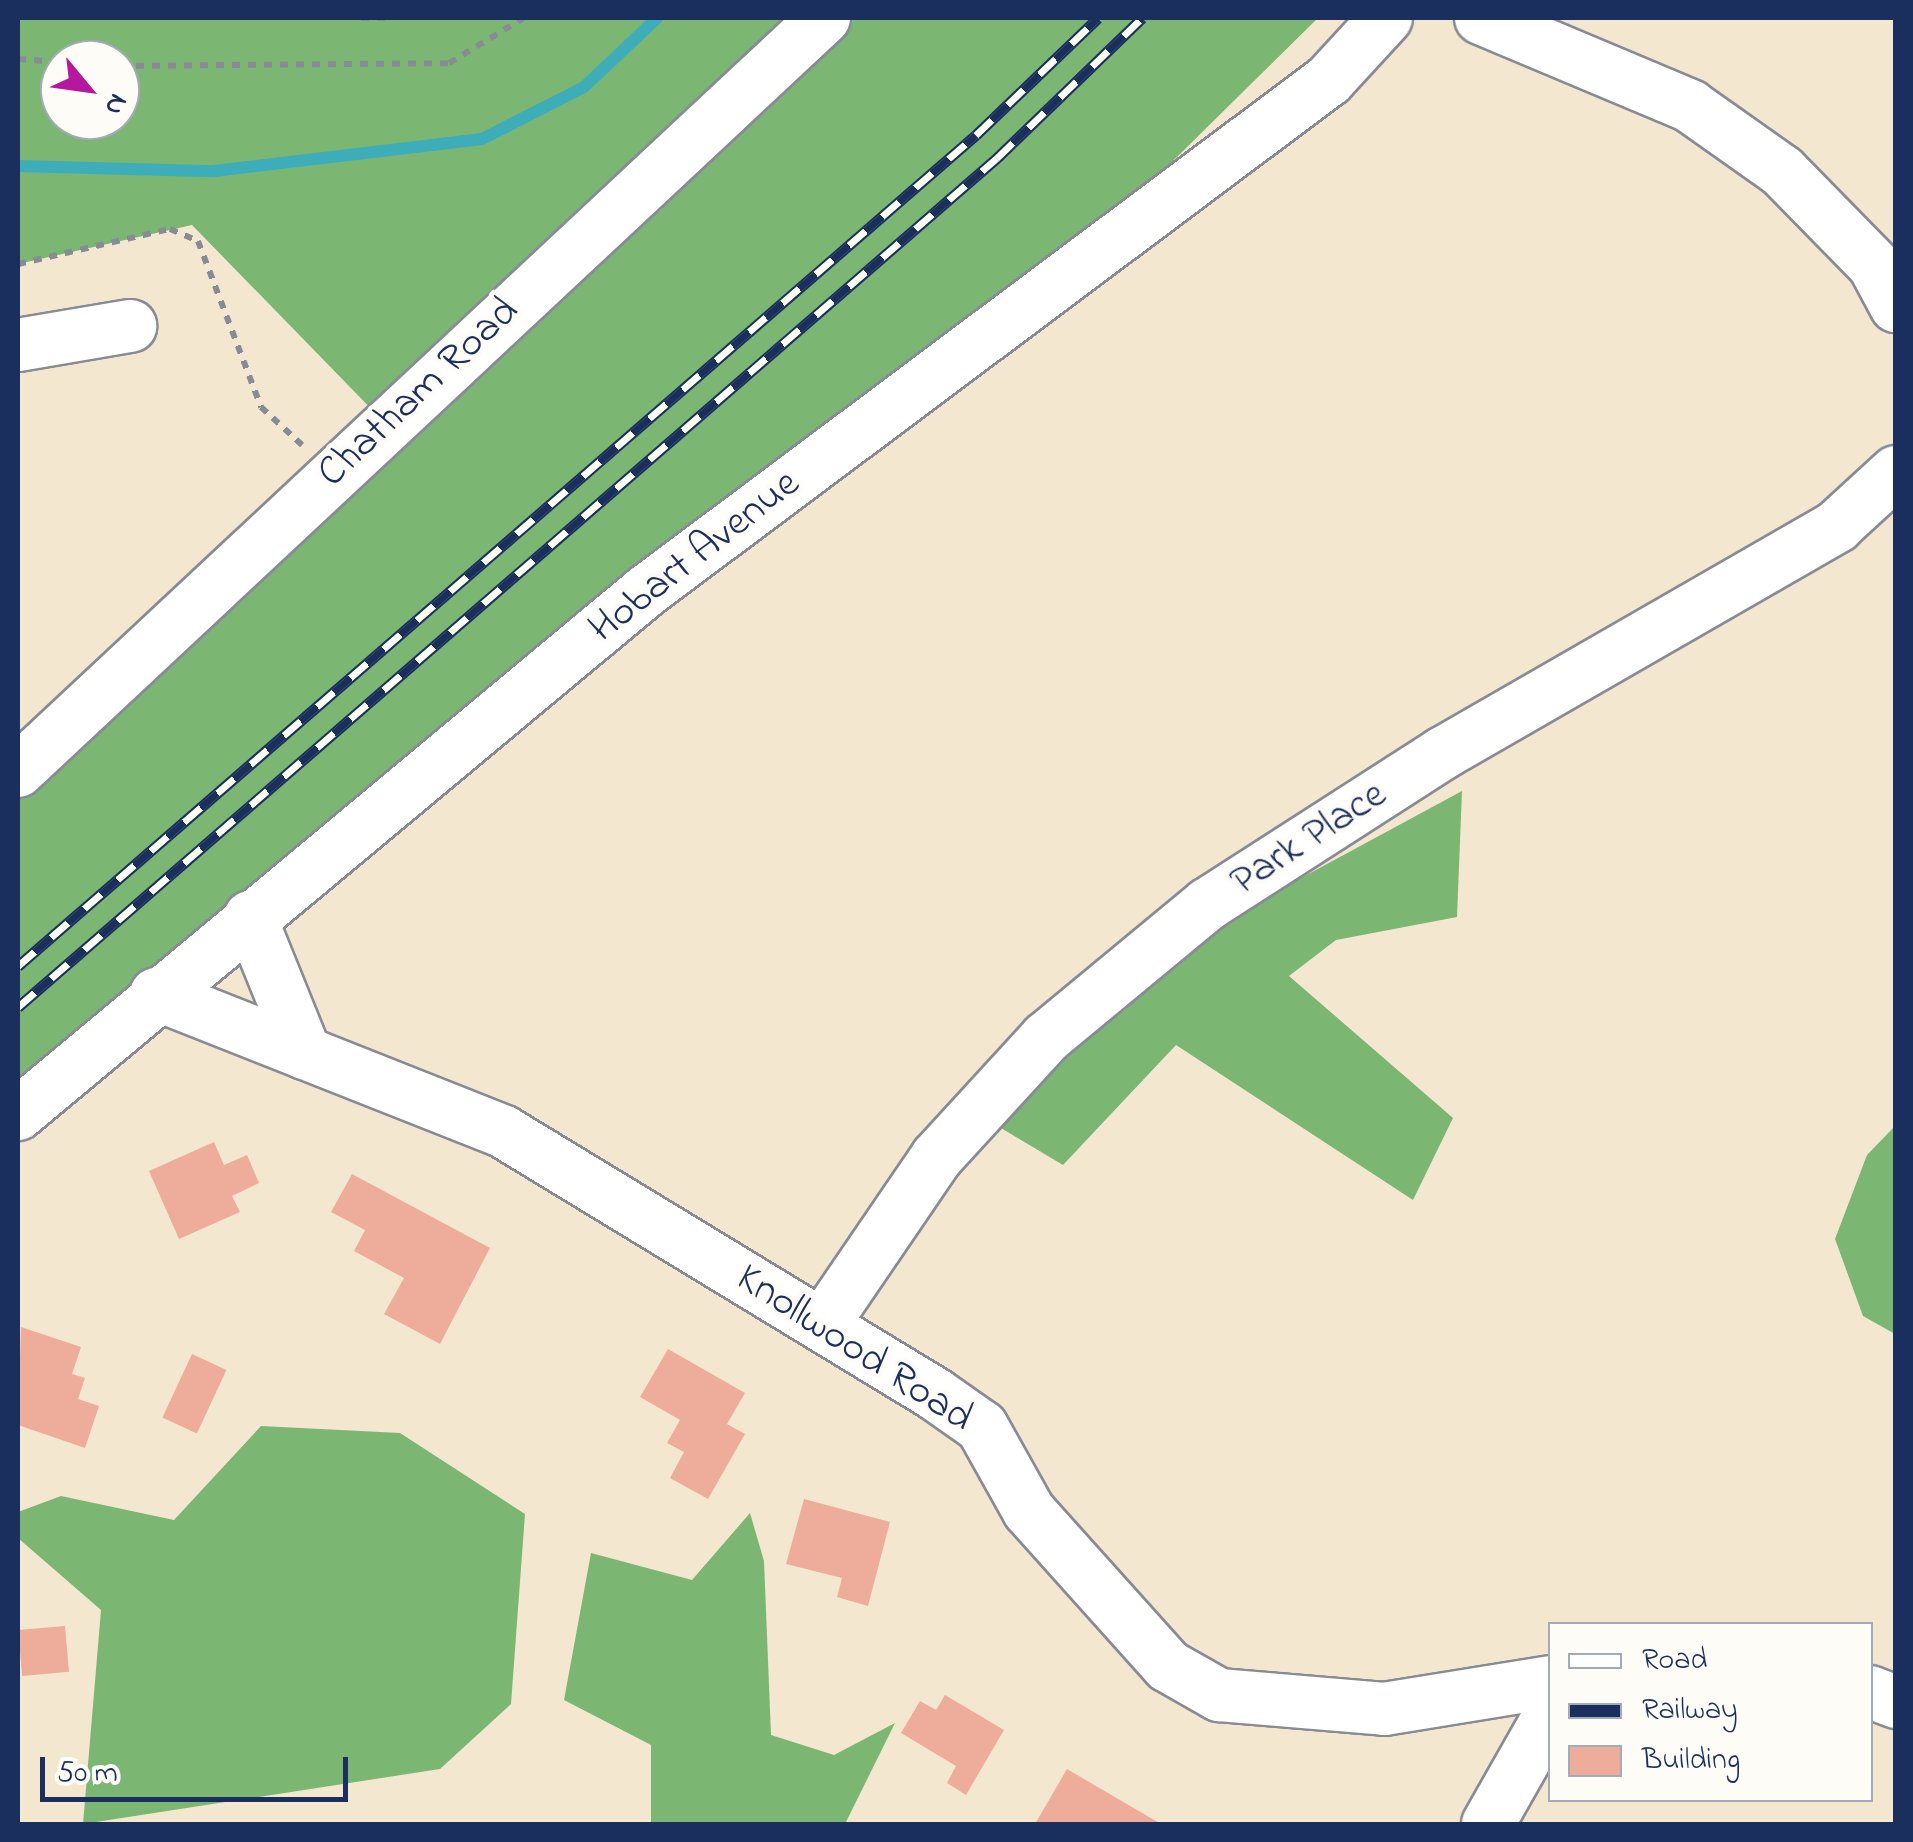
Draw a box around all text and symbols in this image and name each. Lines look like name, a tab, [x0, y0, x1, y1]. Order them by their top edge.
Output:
north arrow	[40, 40, 140, 140]
text: N	[92, 86, 137, 122]
street label: Chatham Road	[308, 287, 530, 499]
street label: Hobart Avenue	[580, 459, 810, 655]
street label: Park Place	[1222, 770, 1396, 908]
street label: Knollwood Road	[726, 1254, 982, 1444]
legend	[1548, 1622, 1873, 1802]
text: Road	[1642, 1639, 1707, 1683]
text: Railway	[1642, 1689, 1738, 1733]
scale bar	[45, 1737, 352, 1799]
text: Building	[1642, 1739, 1740, 1783]
text: 50 m	[57, 1752, 118, 1796]

